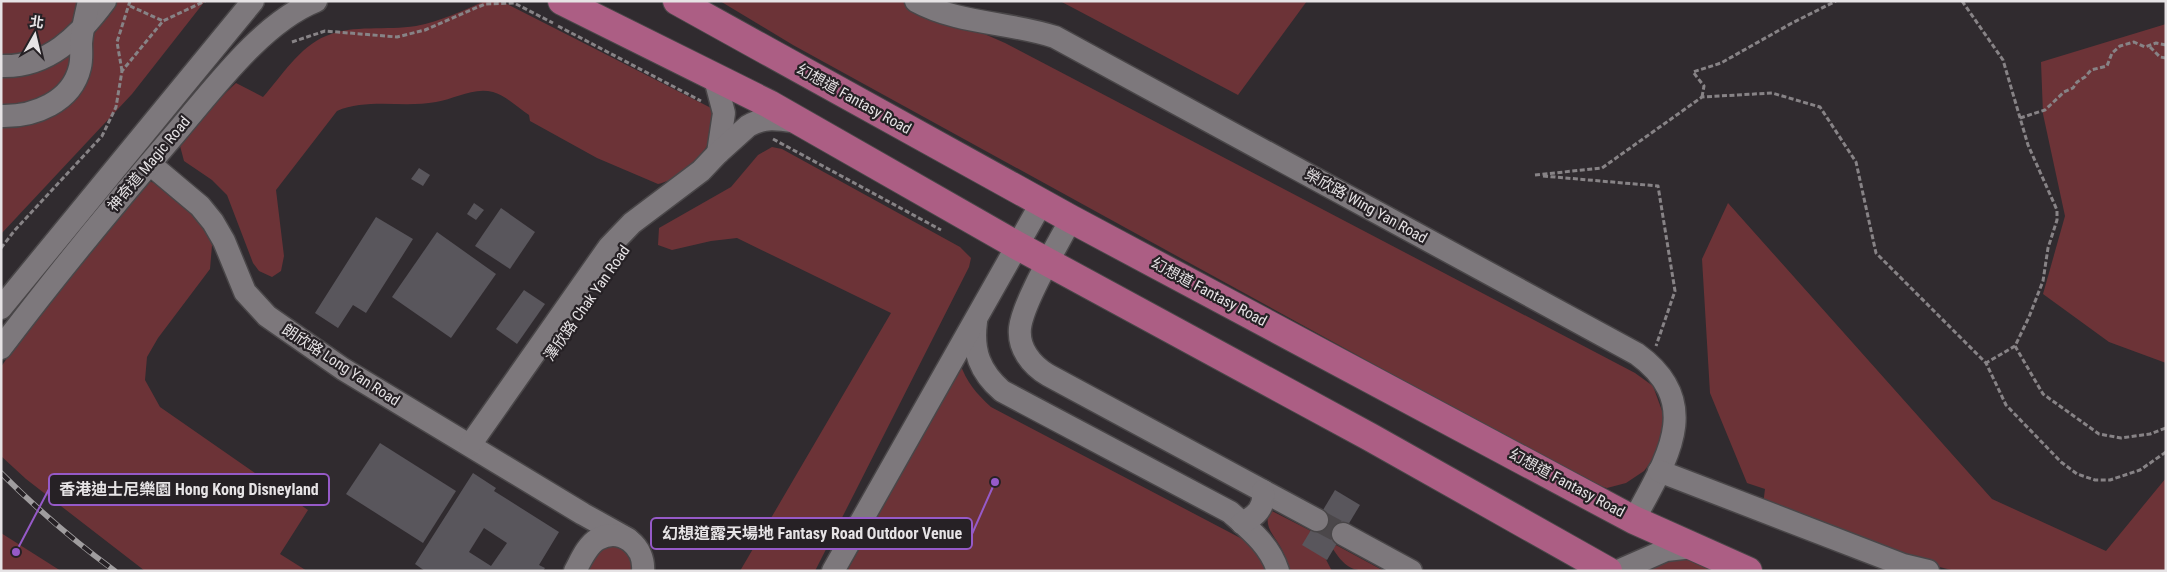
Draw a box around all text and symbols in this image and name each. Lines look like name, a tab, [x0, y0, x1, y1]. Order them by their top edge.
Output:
north arrow	[10, 10, 60, 60]
text: 北	[29, 13, 45, 31]
street label: 幻想道 Fantasy Road	[794, 60, 914, 138]
street label: 神奇道 Magic Road	[104, 113, 194, 215]
street label: 榮欣路 Wing Yan Road	[1302, 165, 1430, 247]
street label: 澤欣路 Chak Yan Road	[540, 242, 634, 364]
street label: 幻想道 Fantasy Road	[1148, 254, 1270, 330]
street label: 朗欣路 Long Yan Road	[279, 320, 403, 410]
street label: 幻想道 Fantasy Road	[1506, 445, 1628, 521]
callout: 香港迪士尼樂園 Hong Kong Disneyland	[49, 474, 329, 505]
text: 香港迪士尼樂園 Hong Kong Disneyland	[59, 480, 319, 499]
callout: 幻想道露天場地 Fantasy Road Outdoor Venue	[651, 518, 972, 549]
text: 幻想道露天場地 Fantasy Road Outdoor Venue	[662, 524, 962, 543]

